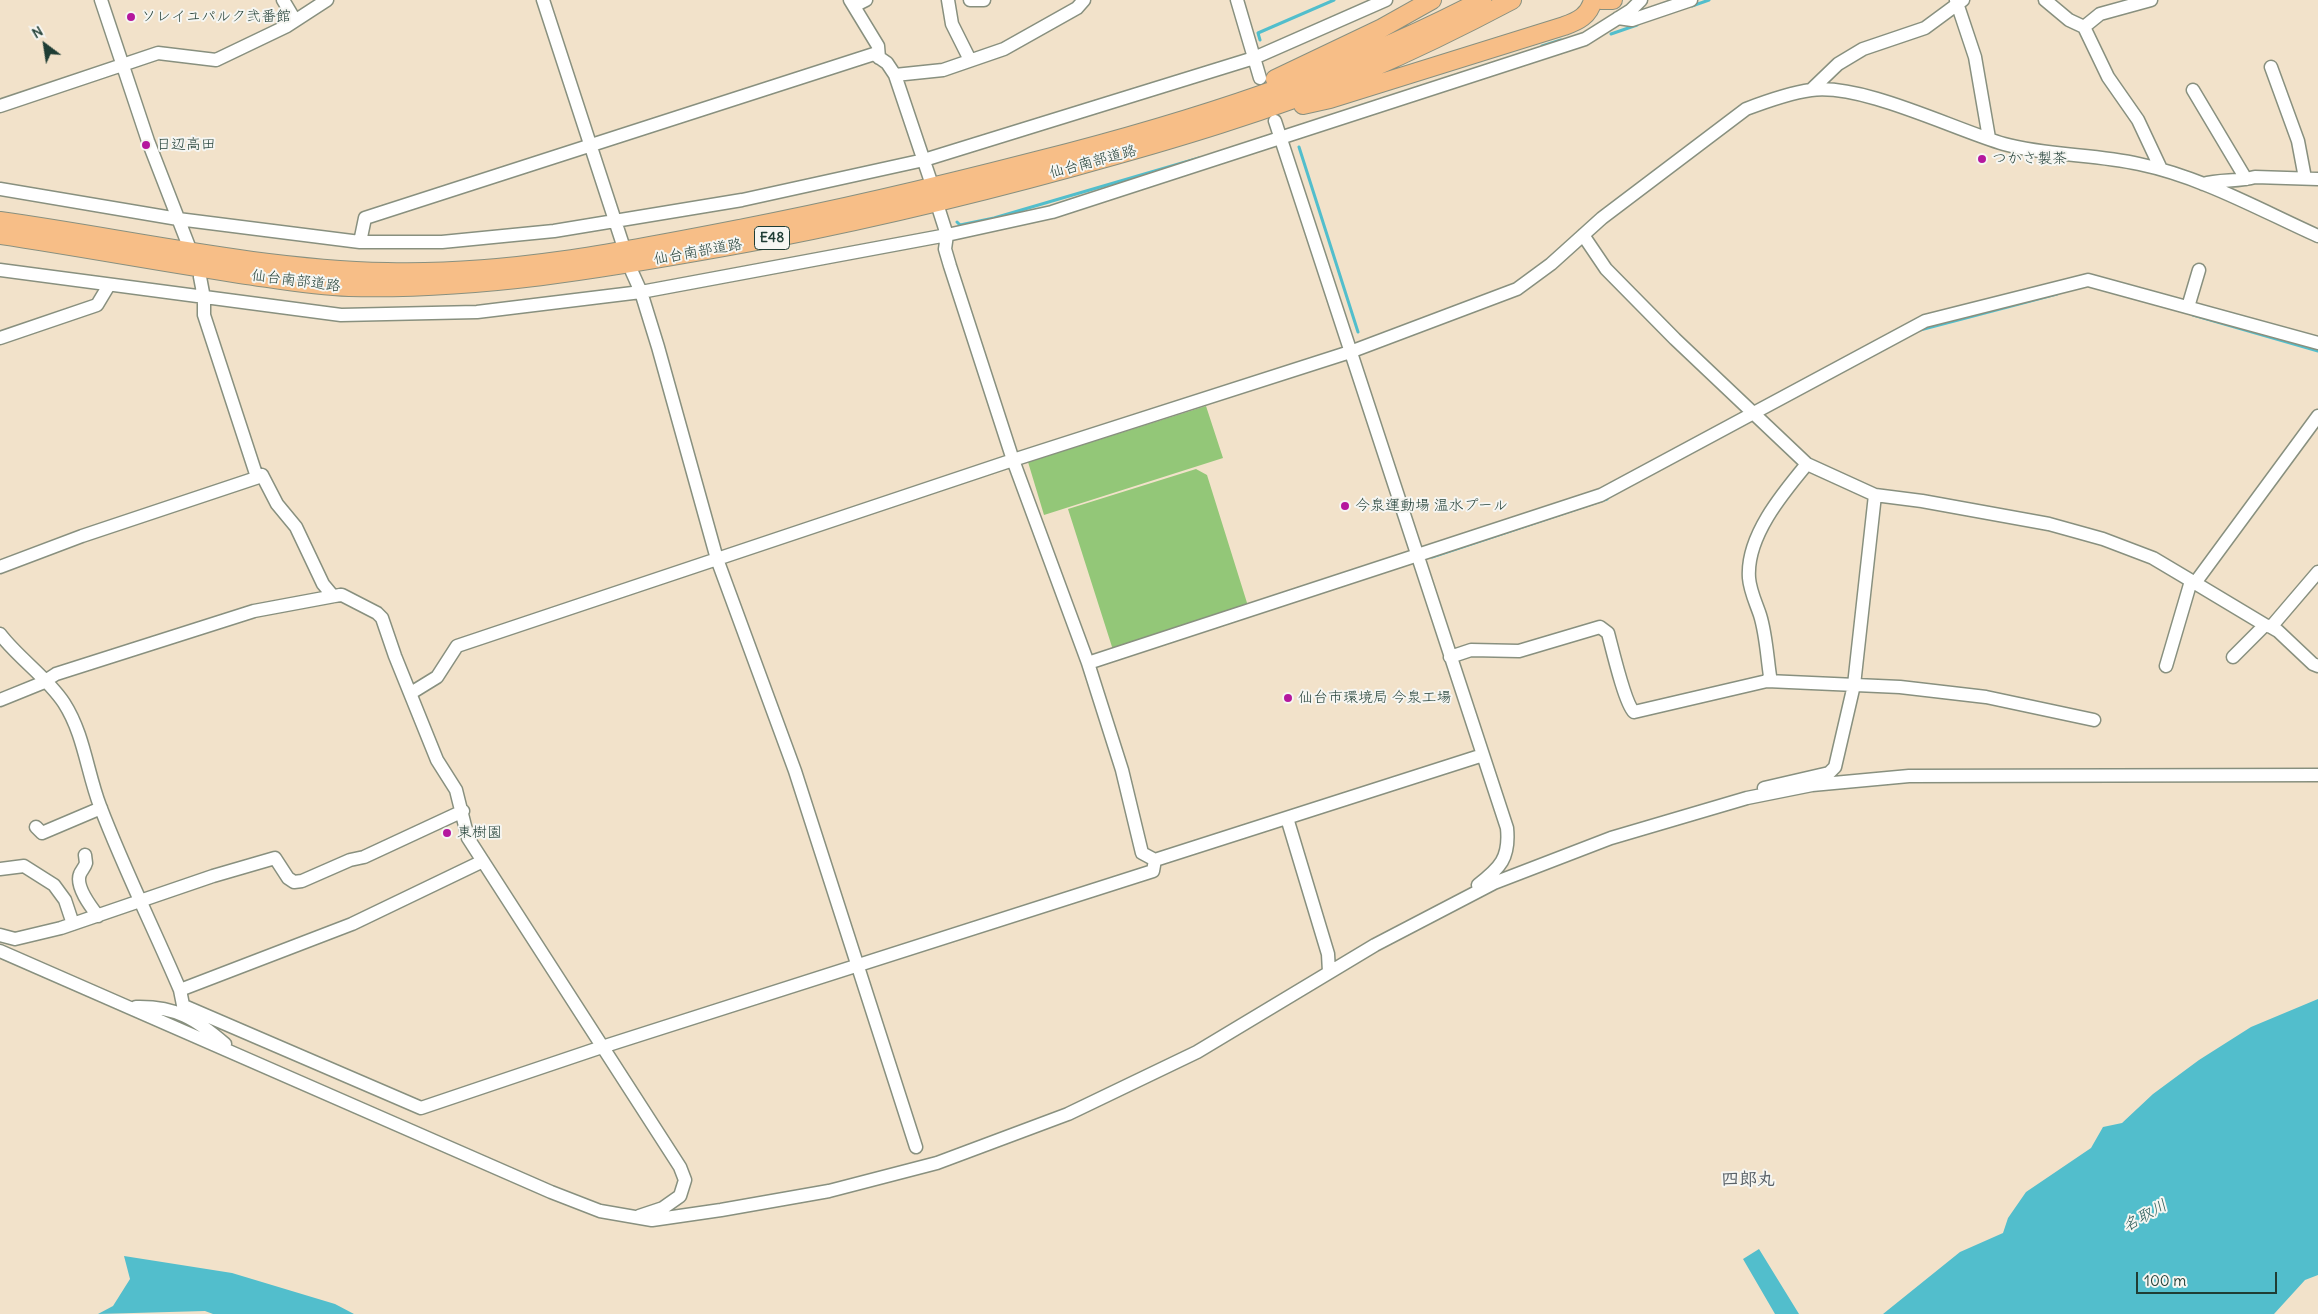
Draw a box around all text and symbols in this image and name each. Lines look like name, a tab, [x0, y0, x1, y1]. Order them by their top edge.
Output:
place label: ソレイユパルク弐番館	[141, 8, 291, 26]
marker: ソレイユパルク弐番館	[125, 11, 137, 23]
north arrow	[20, 20, 70, 70]
text: N	[28, 22, 46, 42]
place label: 日辺高田	[156, 136, 216, 154]
marker: 日辺高田	[140, 139, 152, 151]
street label: 仙台南部道路	[1047, 142, 1139, 182]
place label: つかさ製茶	[1992, 150, 2067, 168]
marker: つかさ製茶	[1976, 153, 1988, 165]
road number: E48	[754, 227, 790, 250]
street label: 仙台南部道路	[652, 235, 744, 269]
street label: 仙台南部道路	[250, 267, 342, 295]
place label: 今泉運動場 温水プール	[1355, 497, 1508, 515]
marker: 今泉運動場 温水プール	[1339, 500, 1351, 512]
place label: 仙台市環境局 今泉工場	[1298, 689, 1452, 707]
marker: 仙台市環境局 今泉工場	[1282, 692, 1294, 704]
place label: 東樹園	[457, 824, 502, 842]
marker: 東樹園	[441, 827, 453, 839]
district label: 四郎丸	[1721, 1169, 1775, 1191]
water label: 名取川	[2119, 1196, 2171, 1236]
scale bar	[2138, 1262, 2279, 1294]
text: 100 m	[2144, 1271, 2186, 1290]

